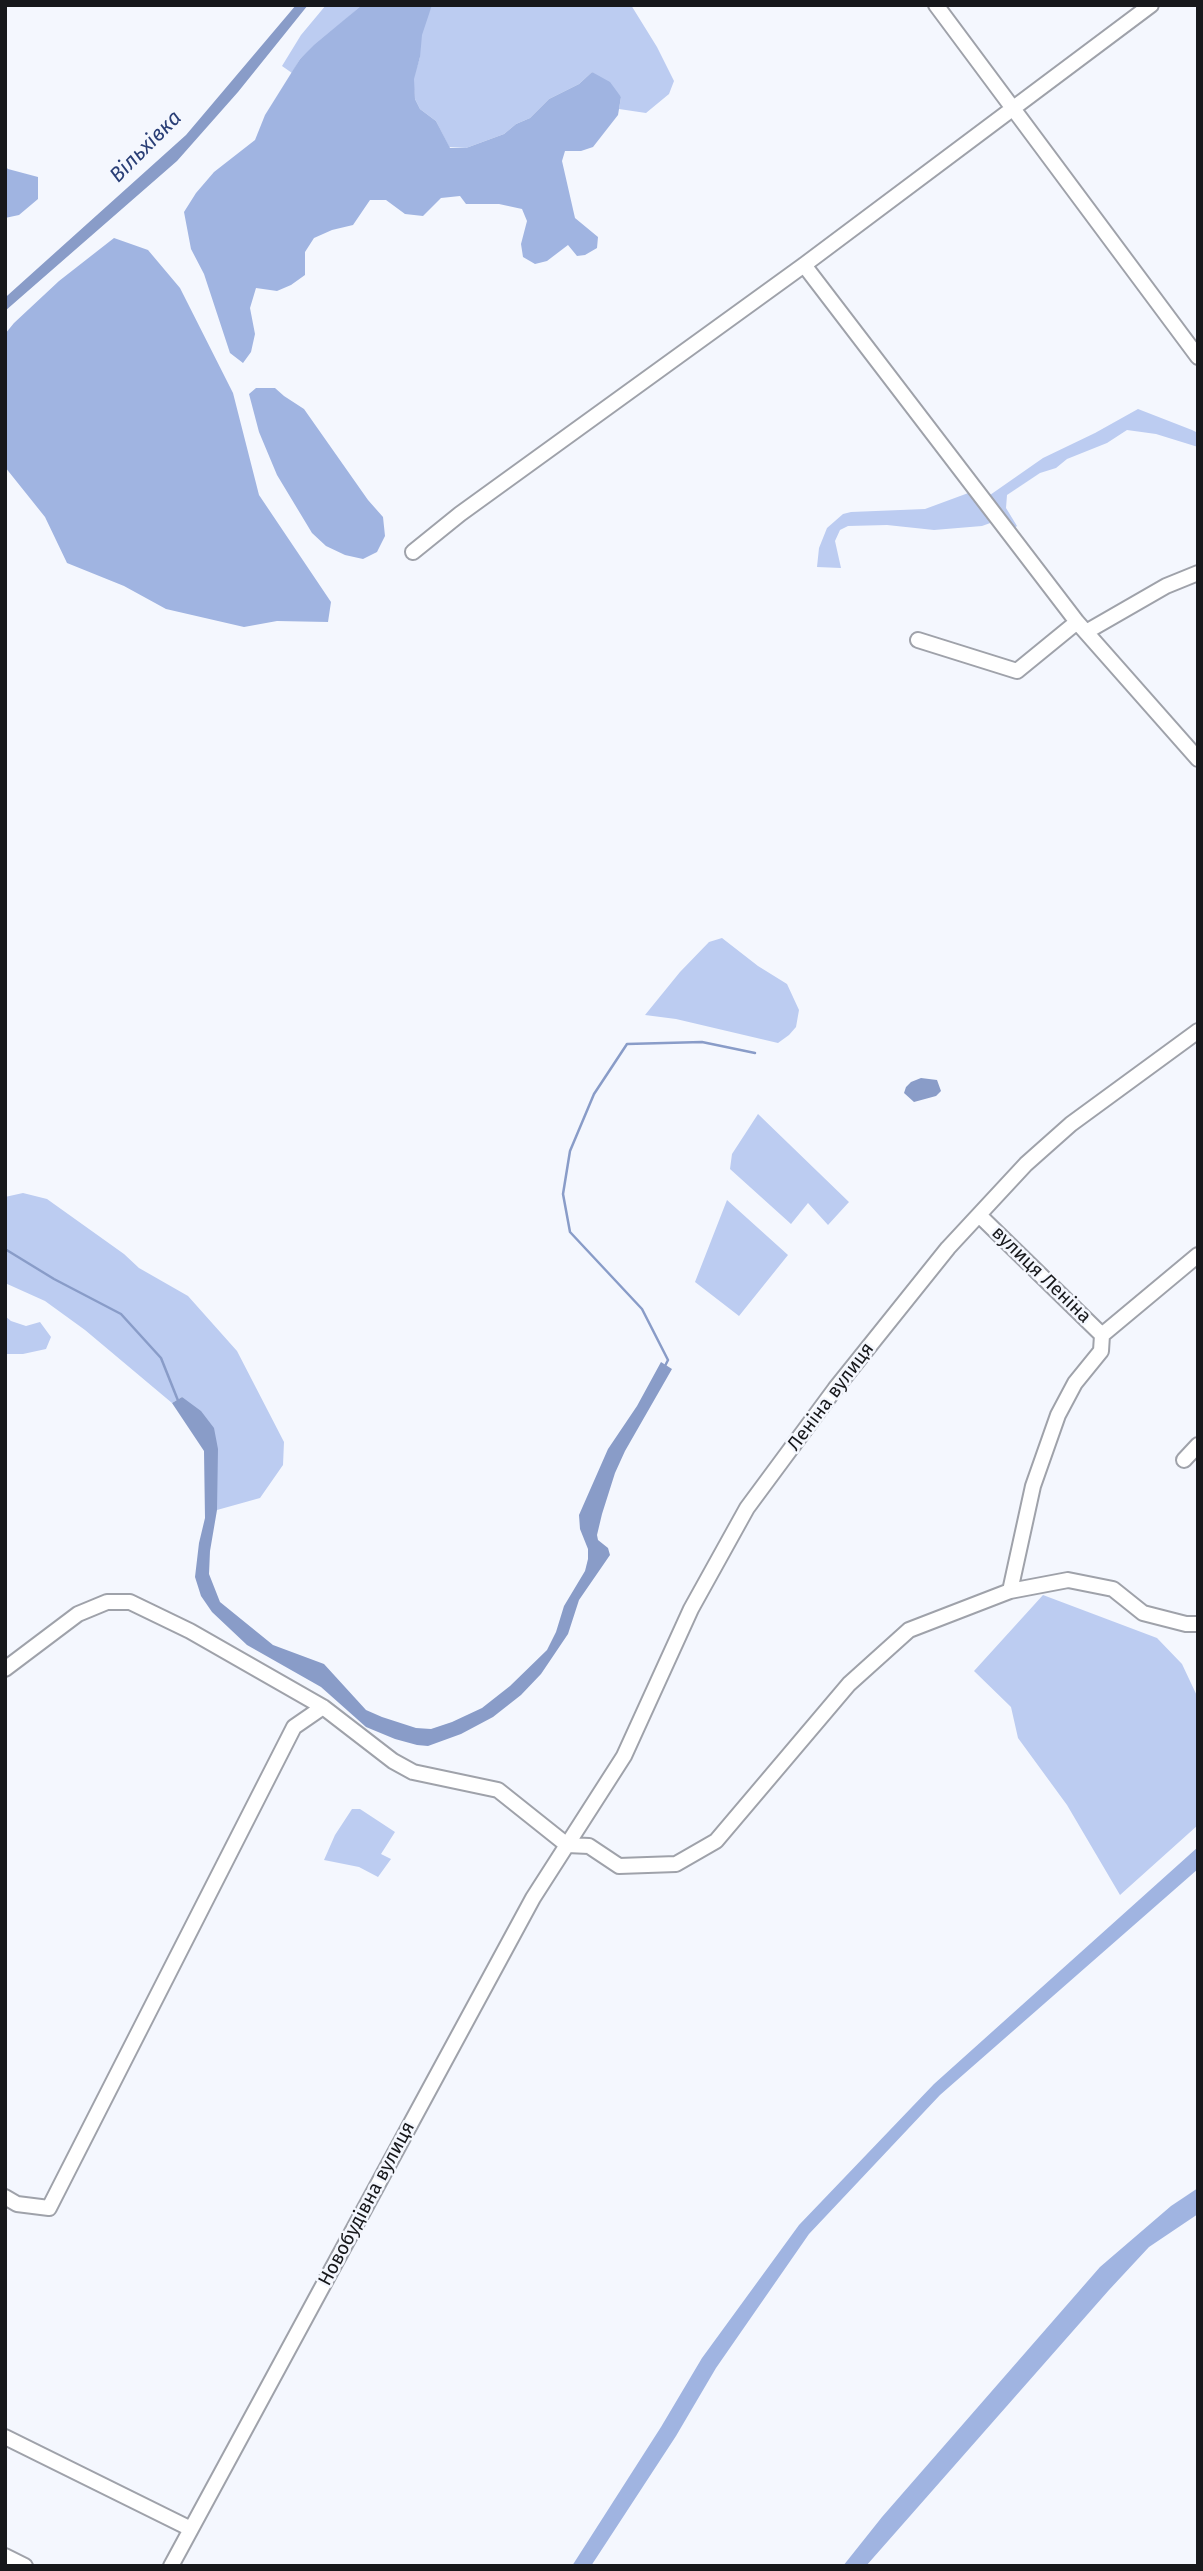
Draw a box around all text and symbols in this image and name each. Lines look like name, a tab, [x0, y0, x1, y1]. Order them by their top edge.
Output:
water label: Вільхівка	[105, 106, 187, 188]
street label: вулиця Леніна	[986, 1222, 1096, 1328]
street label: Леніна вулиця	[783, 1338, 879, 1456]
street label: Новобудівна вулиця	[314, 2118, 420, 2290]

